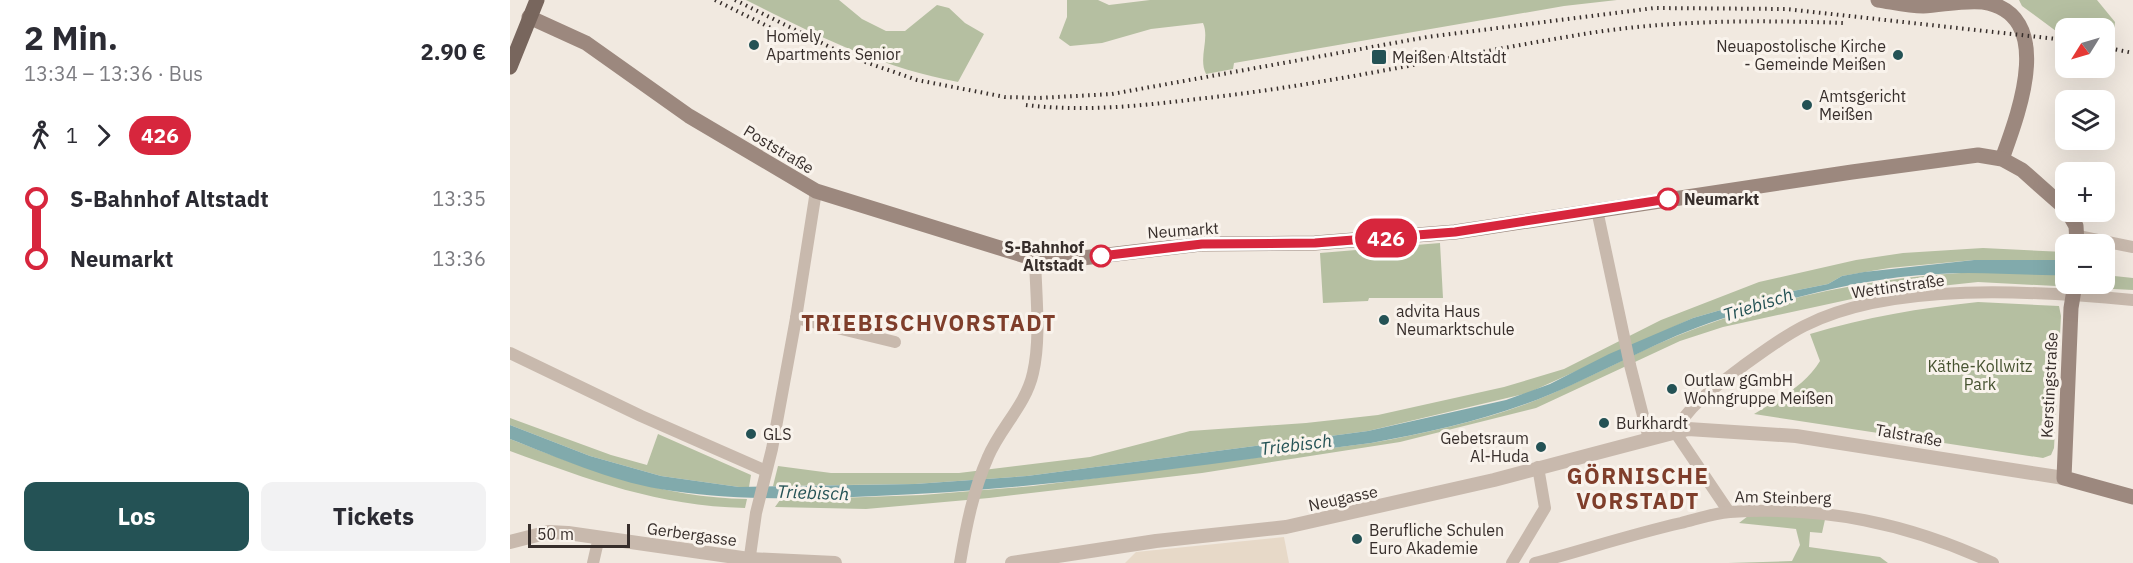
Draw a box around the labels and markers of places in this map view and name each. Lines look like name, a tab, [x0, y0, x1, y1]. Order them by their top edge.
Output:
place label: Homely Apartments Senior	[766, 26, 901, 64]
place label: Neuapostolische Kirche - Gemeinde Meißen	[1716, 36, 1886, 74]
marker: Homely Apartments Senior	[747, 38, 761, 52]
place label: Meißen Altstadt	[1392, 47, 1507, 67]
marker: Meißen Altstadt	[1370, 48, 1388, 66]
marker: Neuapostolische Kirche - Gemeinde Meißen	[1891, 48, 1905, 62]
place label: Amtsgericht Meißen	[1819, 86, 1906, 124]
marker: Amtsgericht Meißen	[1800, 98, 1814, 112]
marker: Neumarkt	[1657, 188, 1679, 210]
place label: Neumarkt	[1684, 189, 1759, 209]
place label: S-Bahnhof Altstadt	[1004, 237, 1084, 275]
marker: S-Bahnhof Altstadt	[1090, 245, 1112, 267]
place label: advita Haus Neumarktschule	[1396, 301, 1515, 339]
marker: advita Haus Neumarktschule	[1377, 313, 1391, 327]
place label: Outlaw gGmbH Wohngruppe Meißen	[1684, 370, 1834, 408]
marker: Outlaw gGmbH Wohngruppe Meißen	[1665, 382, 1679, 396]
place label: Burkhardt	[1616, 413, 1688, 433]
marker: Burkhardt	[1597, 416, 1611, 430]
place label: GLS	[763, 424, 791, 444]
marker: GLS	[744, 427, 758, 441]
place label: Gebetsraum Al-Huda	[1440, 428, 1529, 466]
marker: Gebetsraum Al-Huda	[1534, 440, 1548, 454]
place label: Berufliche Schulen Euro Akademie	[1369, 520, 1504, 558]
marker: Berufliche Schulen Euro Akademie	[1350, 532, 1364, 546]

